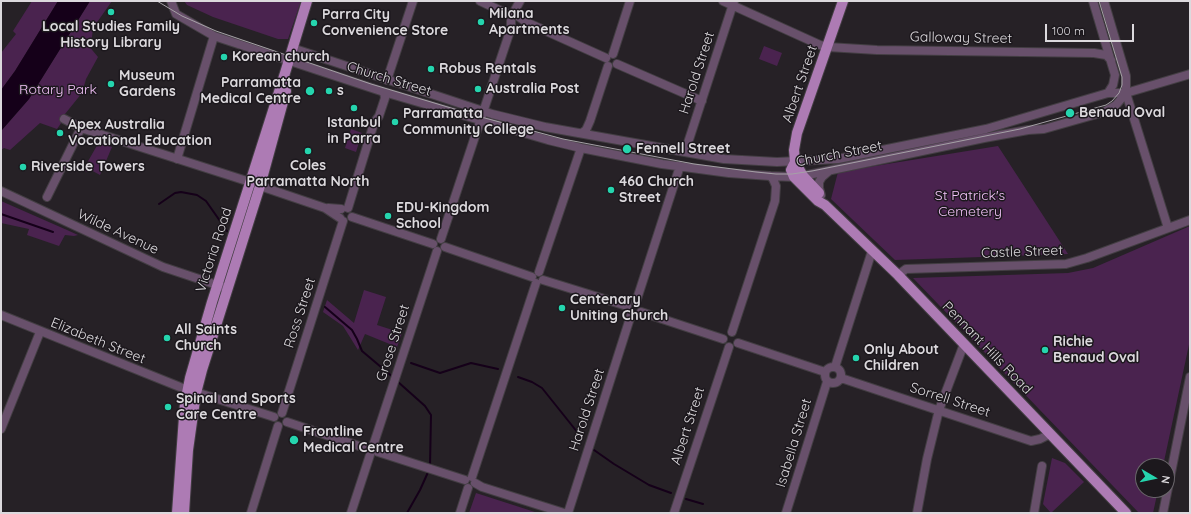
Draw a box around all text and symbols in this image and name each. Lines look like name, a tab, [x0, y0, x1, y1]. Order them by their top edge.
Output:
place label: Milana Apartments	[489, 6, 570, 38]
marker: Local Studies Family History Library	[106, 7, 116, 17]
place label: Parra City Convenience Store	[322, 7, 448, 40]
scale bar	[1047, 16, 1136, 42]
marker: Milana Apartments	[476, 17, 486, 27]
marker: Parra City Convenience Store	[309, 18, 319, 28]
place label: Local Studies Family History Library	[42, 19, 180, 52]
text: 100 m	[1052, 23, 1085, 38]
street label: Galloway Street	[910, 29, 1012, 47]
street label: Harold Street	[676, 30, 718, 116]
street label: Albert Street	[779, 43, 821, 125]
place label: Korean church	[232, 49, 330, 65]
marker: Korean church	[219, 52, 229, 62]
street label: Church Street	[345, 58, 433, 100]
place label: Robus Rentals	[439, 61, 536, 77]
marker: Robus Rentals	[426, 64, 436, 74]
place label: Museum Gardens	[119, 68, 176, 100]
place label: Parramatta Medical Centre	[200, 75, 301, 108]
marker: Museum Gardens	[106, 79, 116, 89]
place label: Australia Post	[486, 81, 580, 97]
park label: Rotary Park	[19, 82, 97, 98]
place label: s	[337, 83, 344, 99]
marker: Australia Post	[473, 84, 483, 94]
marker: Parramatta Medical Centre	[304, 85, 316, 97]
marker: s	[324, 86, 334, 96]
marker: Istanbul in Parra	[349, 103, 359, 113]
place label: Benaud Oval	[1079, 105, 1165, 121]
place label: Parramatta Community College	[403, 106, 534, 138]
marker: Benaud Oval	[1064, 107, 1076, 119]
place label: Istanbul in Parra	[327, 115, 381, 148]
place label: Apex Australia Vocational Education	[68, 117, 212, 150]
marker: Parramatta Community College	[390, 117, 400, 127]
marker: Apex Australia Vocational Education	[55, 128, 65, 138]
street label: Church Street	[794, 137, 884, 171]
place label: Fennell Street	[636, 141, 730, 157]
marker: Fennell Street	[621, 143, 633, 155]
marker: Coles Parramatta North	[303, 146, 313, 156]
place label: Coles Parramatta North	[247, 158, 369, 190]
place label: Riverside Towers	[31, 159, 145, 175]
marker: Riverside Towers	[18, 162, 28, 172]
place label: 460 Church Street	[619, 174, 694, 206]
marker: 460 Church Street	[606, 185, 616, 195]
park label: St Patrick's Cemetery	[935, 188, 1005, 220]
place label: EDU-Kingdom School	[396, 200, 489, 232]
street label: Wilde Avenue	[75, 206, 161, 258]
street label: Victoria Road	[192, 206, 236, 294]
marker: EDU-Kingdom School	[383, 211, 393, 221]
street label: Castle Street	[981, 242, 1063, 262]
street label: Ross Street	[281, 276, 319, 350]
place label: Centenary Uniting Church	[570, 292, 668, 324]
street label: Pennant Hills Road	[939, 298, 1035, 398]
street label: Grose Street	[373, 302, 413, 384]
marker: Centenary Uniting Church	[557, 303, 567, 313]
street label: Elizabeth Street	[48, 314, 148, 368]
place label: All Saints Church	[175, 322, 237, 354]
marker: All Saints Church	[162, 333, 172, 343]
place label: Richie Benaud Oval	[1053, 334, 1139, 366]
place label: Only About Children	[864, 342, 939, 374]
marker: Richie Benaud Oval	[1040, 345, 1050, 355]
marker: Only About Children	[851, 353, 861, 363]
street label: Harold Street	[566, 367, 608, 453]
street label: Sorrell Street	[908, 379, 992, 421]
street label: Albert Street	[668, 385, 708, 467]
place label: Spinal and Sports Care Centre	[176, 391, 296, 424]
street label: Isabella Street	[773, 397, 815, 489]
marker: Spinal and Sports Care Centre	[163, 402, 173, 412]
place label: Frontline Medical Centre	[303, 424, 404, 456]
marker: Frontline Medical Centre	[288, 434, 300, 446]
north arrow	[1135, 458, 1175, 498]
text: N	[1158, 475, 1173, 485]

